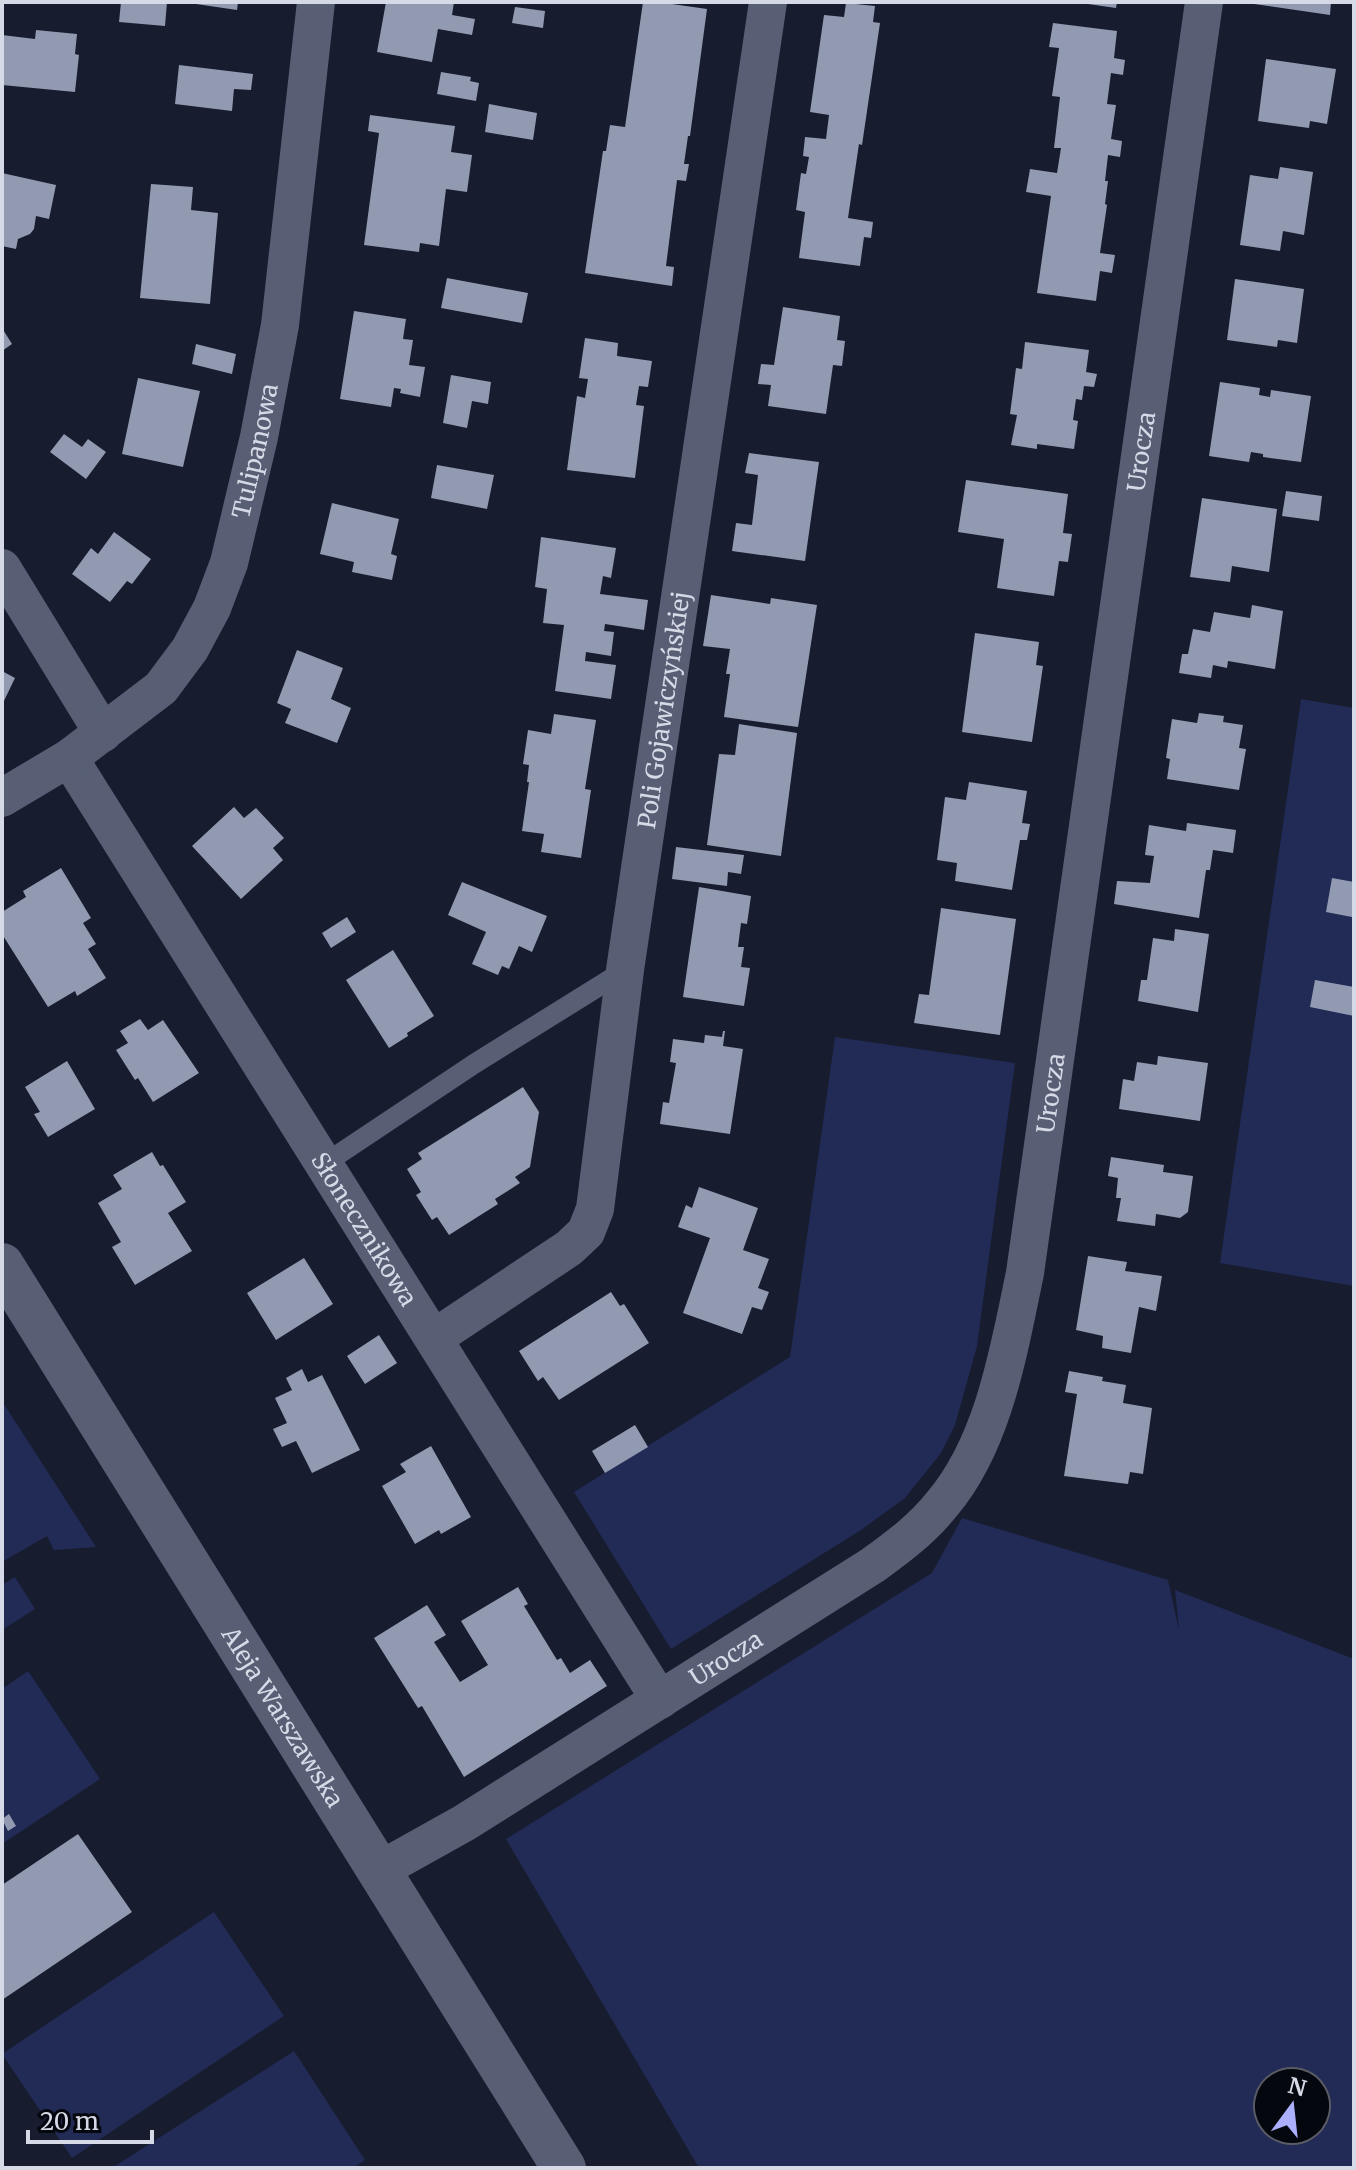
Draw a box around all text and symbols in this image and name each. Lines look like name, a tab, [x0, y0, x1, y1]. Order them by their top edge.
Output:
street label: Tulipanowa	[225, 381, 284, 521]
street label: Urocza	[1120, 409, 1162, 494]
street label: Poli Gojawiczyńskiej	[631, 589, 696, 831]
street label: Urocza	[1029, 1051, 1071, 1135]
street label: Słonecznikowa	[305, 1146, 424, 1312]
street label: Aleja Warszawska	[215, 1620, 351, 1813]
street label: Urocza	[683, 1623, 768, 1692]
north arrow	[1252, 2066, 1332, 2146]
text: N	[1285, 2071, 1310, 2103]
scale bar	[28, 2094, 152, 2144]
text: 20 m	[40, 2106, 99, 2137]

